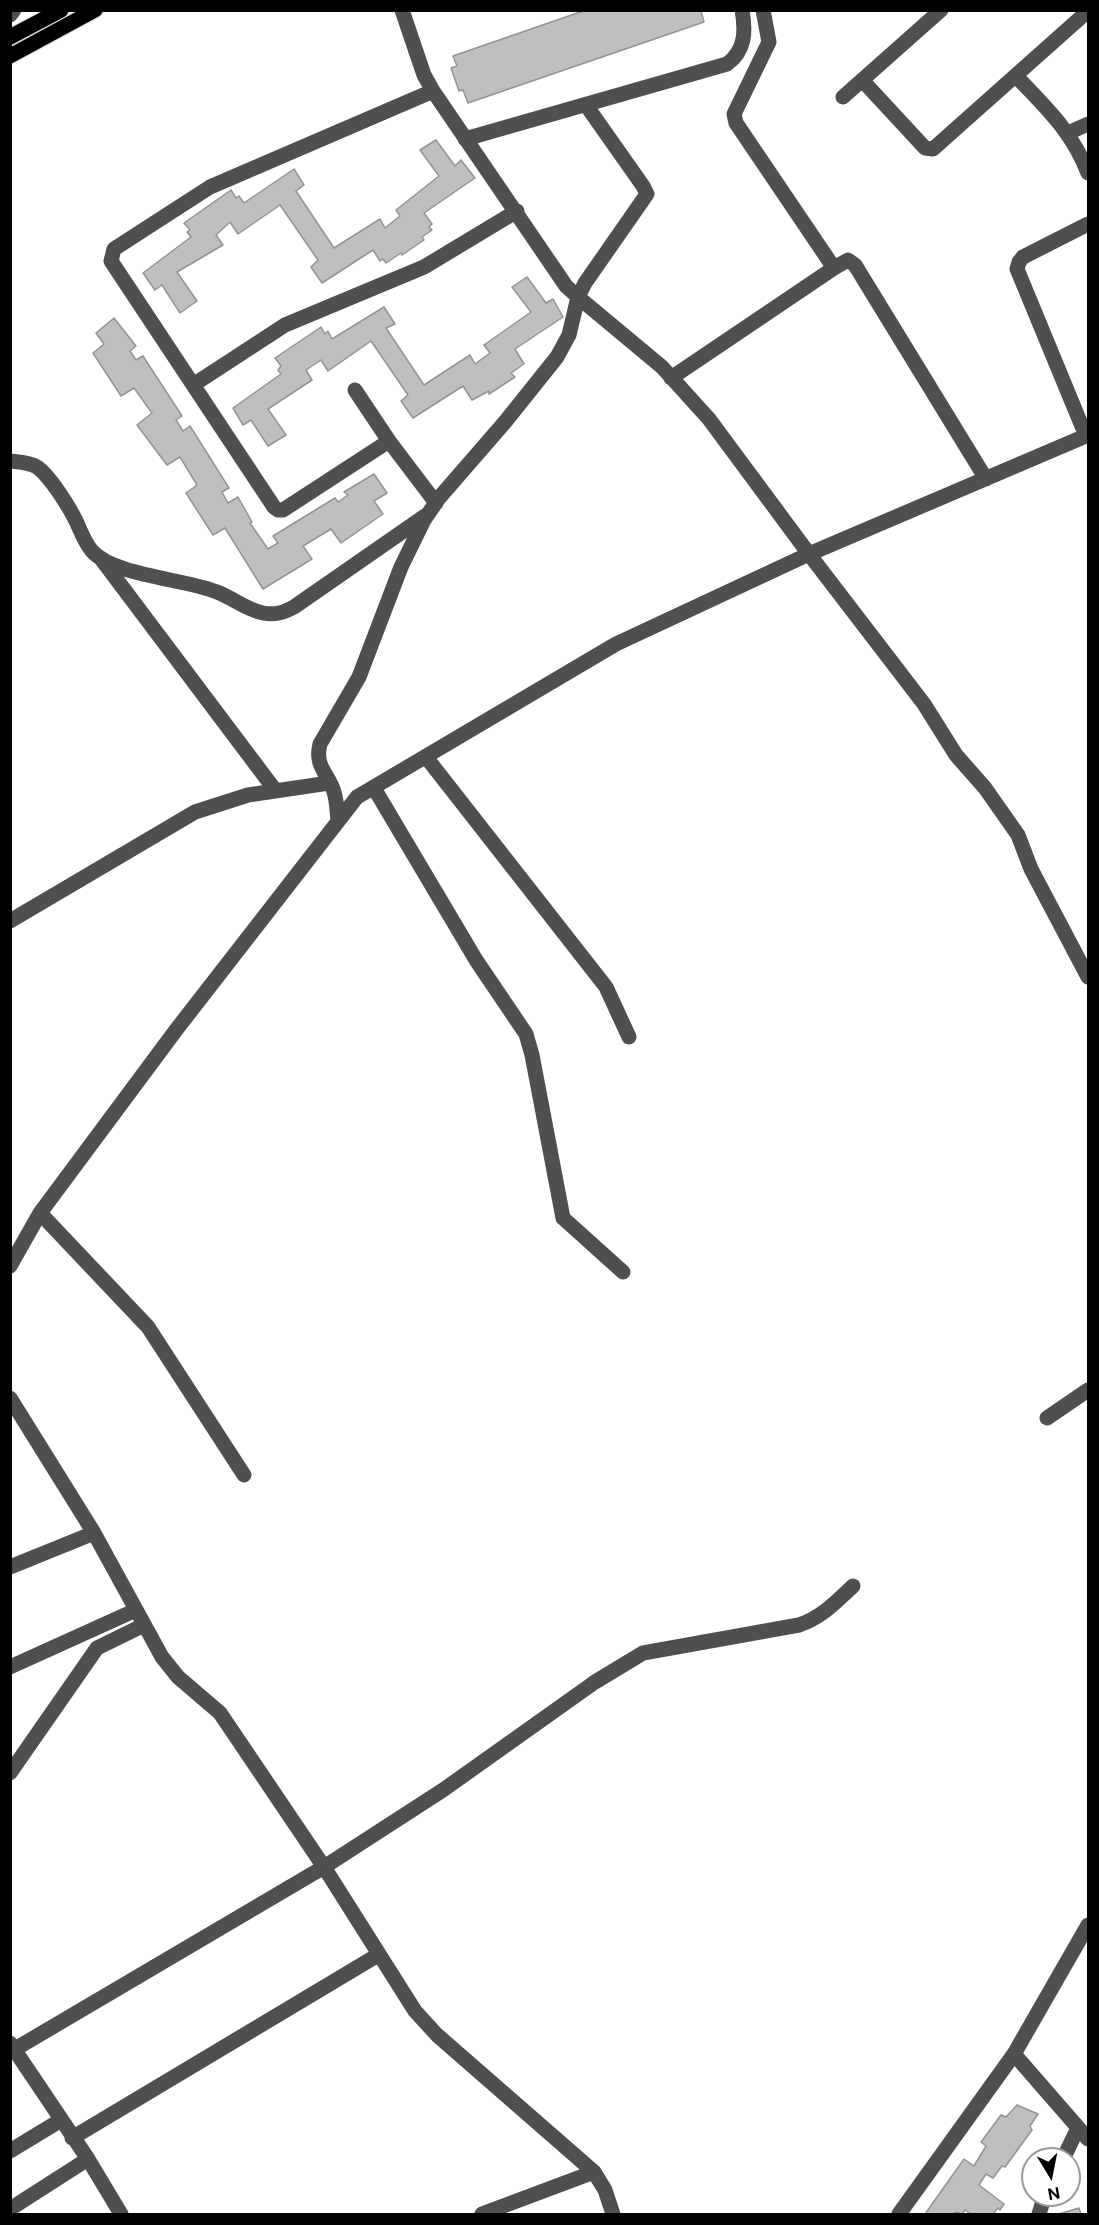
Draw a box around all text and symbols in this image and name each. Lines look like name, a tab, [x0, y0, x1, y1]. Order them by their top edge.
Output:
north arrow	[1021, 2147, 1081, 2207]
text: N	[1046, 2183, 1062, 2204]

